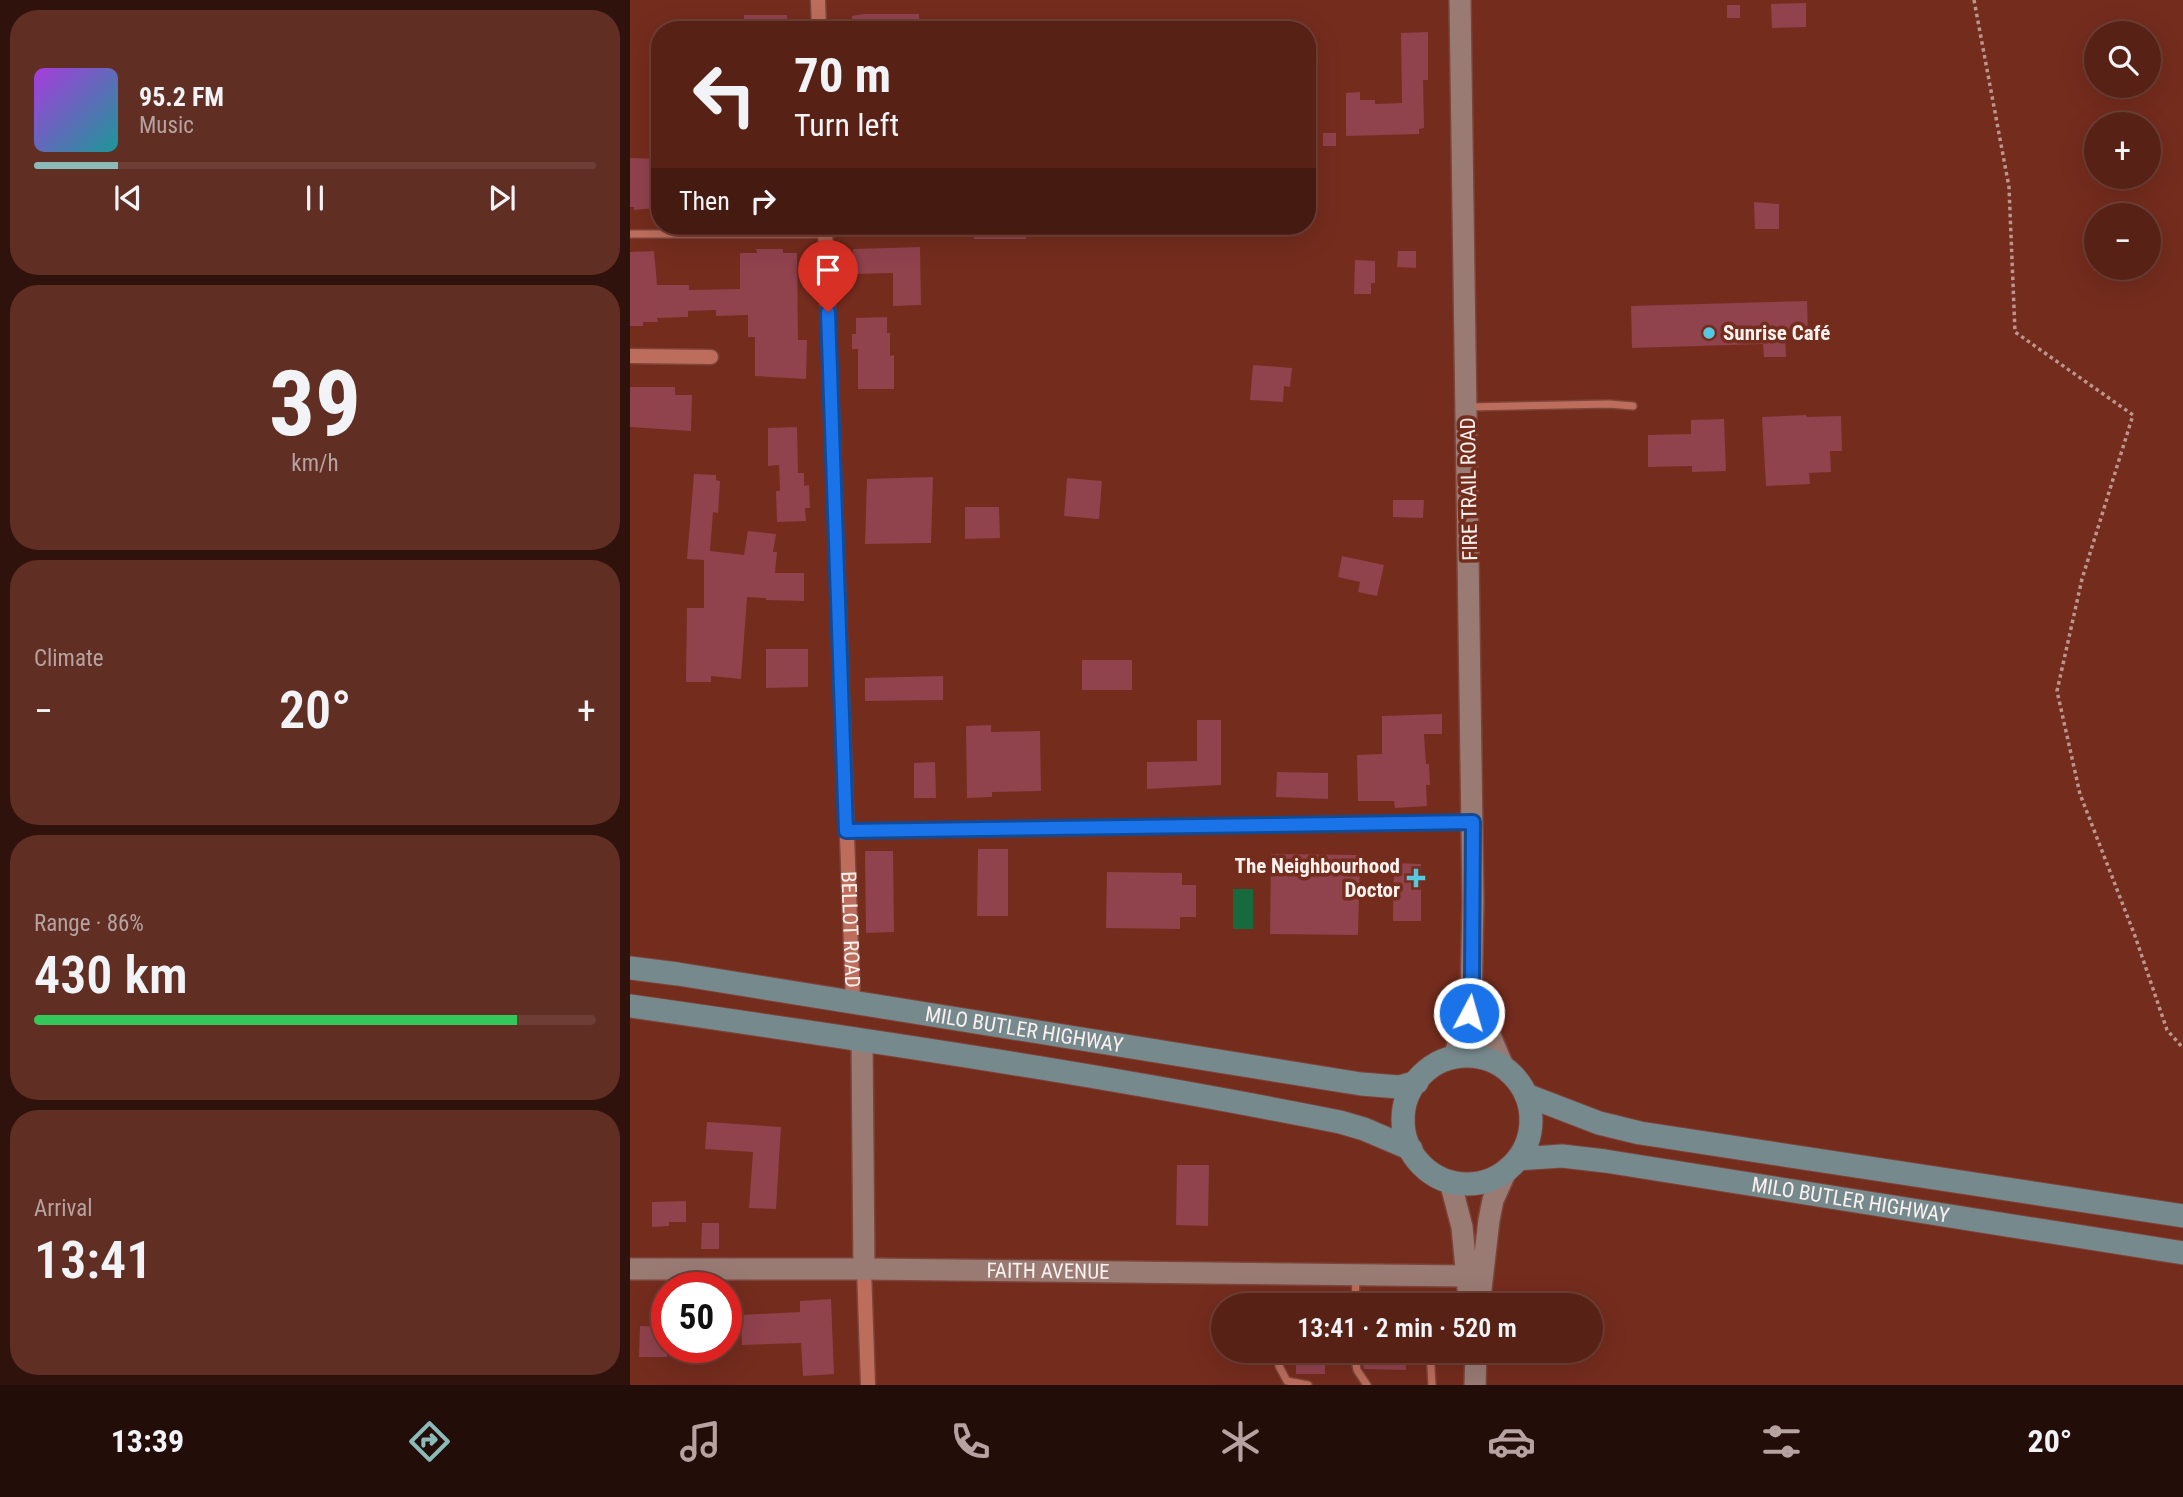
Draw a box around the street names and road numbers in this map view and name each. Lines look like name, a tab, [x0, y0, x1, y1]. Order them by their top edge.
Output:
street label: FIRE TRAIL ROAD	[1456, 417, 1482, 561]
street label: BELLOT ROAD	[836, 871, 864, 988]
street label: MILO BUTLER HIGHWAY	[924, 1002, 1125, 1058]
street label: MILO BUTLER HIGHWAY	[1750, 1173, 1951, 1228]
street label: FAITH AVENUE	[986, 1258, 1110, 1284]

